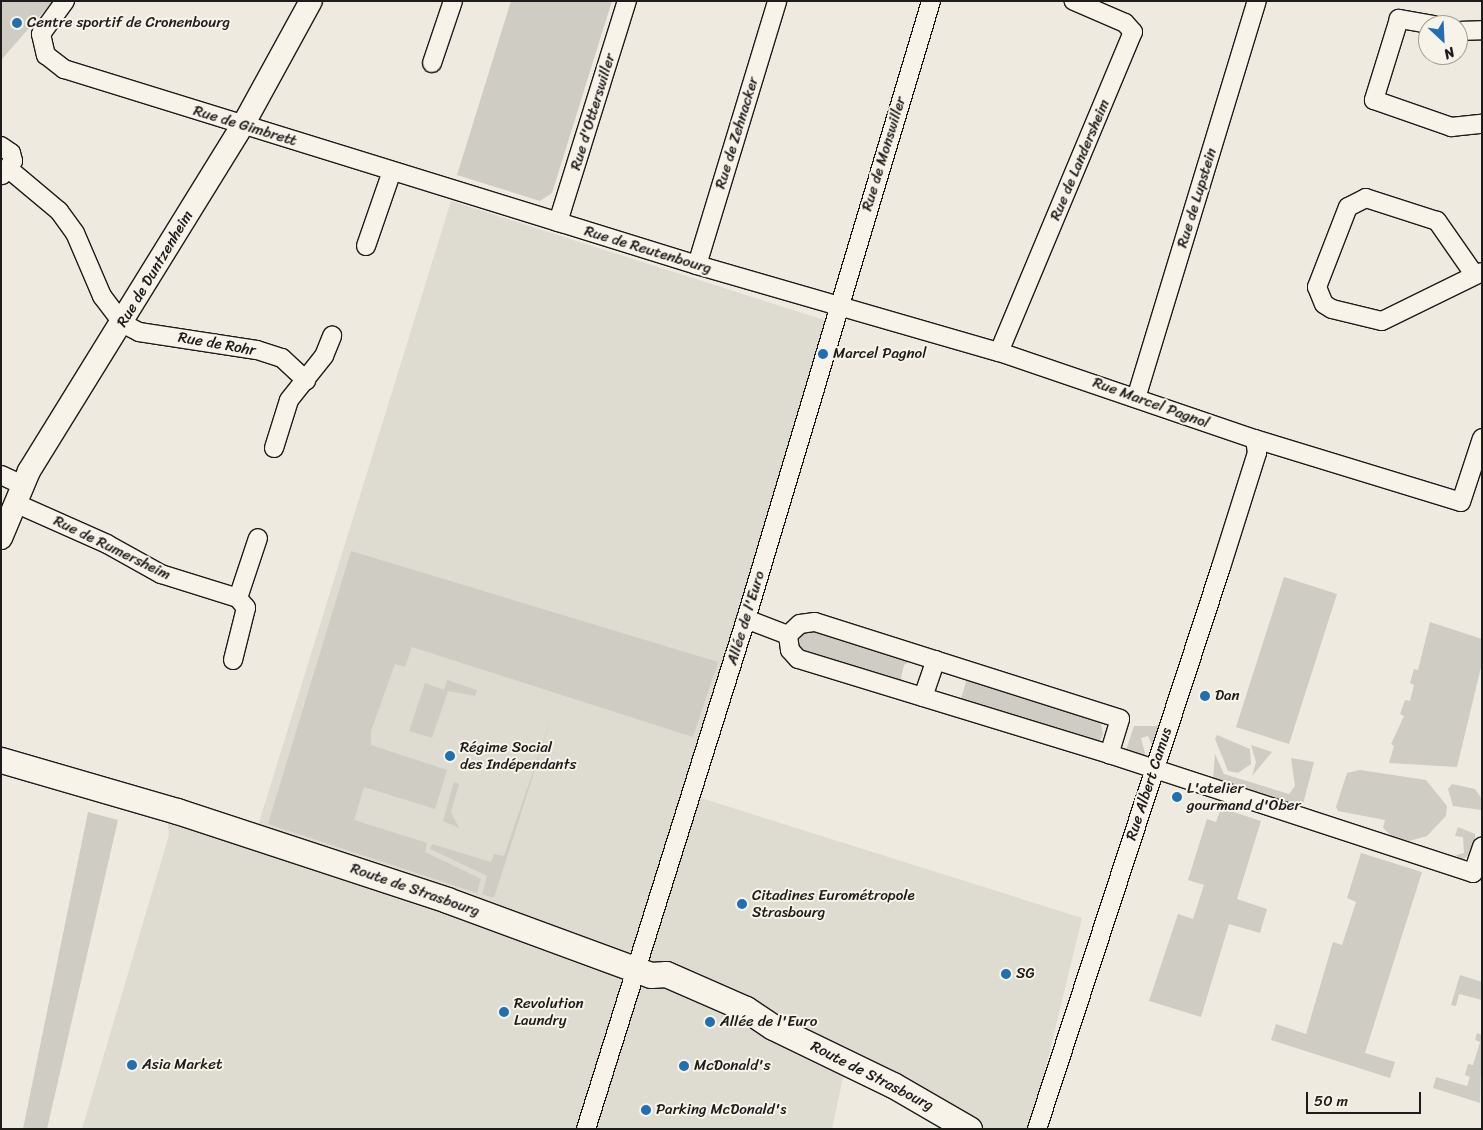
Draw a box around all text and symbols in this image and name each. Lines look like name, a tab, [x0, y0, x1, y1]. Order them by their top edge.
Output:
place label: Centre sportif de Cronenbourg	[27, 14, 230, 32]
north arrow	[1418, 15, 1468, 65]
marker: Centre sportif de Cronenbourg	[11, 17, 23, 29]
text: N	[1439, 40, 1459, 67]
street label: Rue d'Otterswiller	[567, 52, 619, 172]
street label: Rue de Zehnacker	[711, 75, 763, 191]
street label: Rue de Monswiller	[858, 94, 910, 214]
street label: Rue de Landersheim	[1046, 97, 1114, 223]
street label: Rue de Gimbrett	[191, 102, 299, 150]
street label: Rue de Lupstein	[1173, 146, 1221, 250]
street label: Rue de Duntzenheim	[113, 207, 197, 331]
street label: Rue de Reutenbourg	[582, 222, 714, 278]
street label: Rue de Rohr	[177, 328, 257, 360]
place label: Marcel Pagnol	[833, 345, 926, 363]
marker: Marcel Pagnol	[817, 348, 829, 360]
street label: Rue Marcel Pagnol	[1090, 374, 1212, 432]
street label: Rue de Rumersheim	[51, 512, 173, 584]
street label: Allée de l'Euro	[723, 569, 769, 667]
place label: Dan	[1215, 687, 1240, 705]
marker: Dan	[1199, 690, 1211, 702]
street label: Rue Albert Camus	[1122, 725, 1176, 843]
place label: Régime Social des Indépendants	[460, 738, 577, 773]
marker: Régime Social des Indépendants	[444, 750, 456, 762]
place label: L'atelier gourmand d'Ober	[1187, 779, 1300, 814]
marker: L'atelier gourmand d'Ober	[1171, 791, 1183, 803]
street label: Route de Strasbourg	[348, 859, 482, 921]
place label: Citadines Eurométropole Strasbourg	[752, 886, 915, 921]
marker: Citadines Eurométropole Strasbourg	[736, 898, 748, 910]
place label: SG	[1016, 965, 1035, 983]
marker: SG	[1000, 968, 1012, 980]
place label: Revolution Laundry	[514, 994, 584, 1029]
marker: Revolution Laundry	[498, 1006, 510, 1018]
place label: Allée de l'Euro	[720, 1013, 817, 1031]
marker: Allée de l'Euro	[704, 1016, 716, 1028]
street label: Route de Strasbourg	[808, 1037, 936, 1115]
place label: Asia Market	[142, 1056, 222, 1074]
place label: McDonald's	[694, 1057, 771, 1075]
marker: Asia Market	[126, 1059, 138, 1071]
marker: McDonald's	[678, 1060, 690, 1072]
scale bar	[1308, 1082, 1423, 1114]
text: 50 m	[1314, 1088, 1348, 1114]
place label: Parking McDonald's	[656, 1101, 787, 1119]
marker: Parking McDonald's	[640, 1104, 652, 1116]

